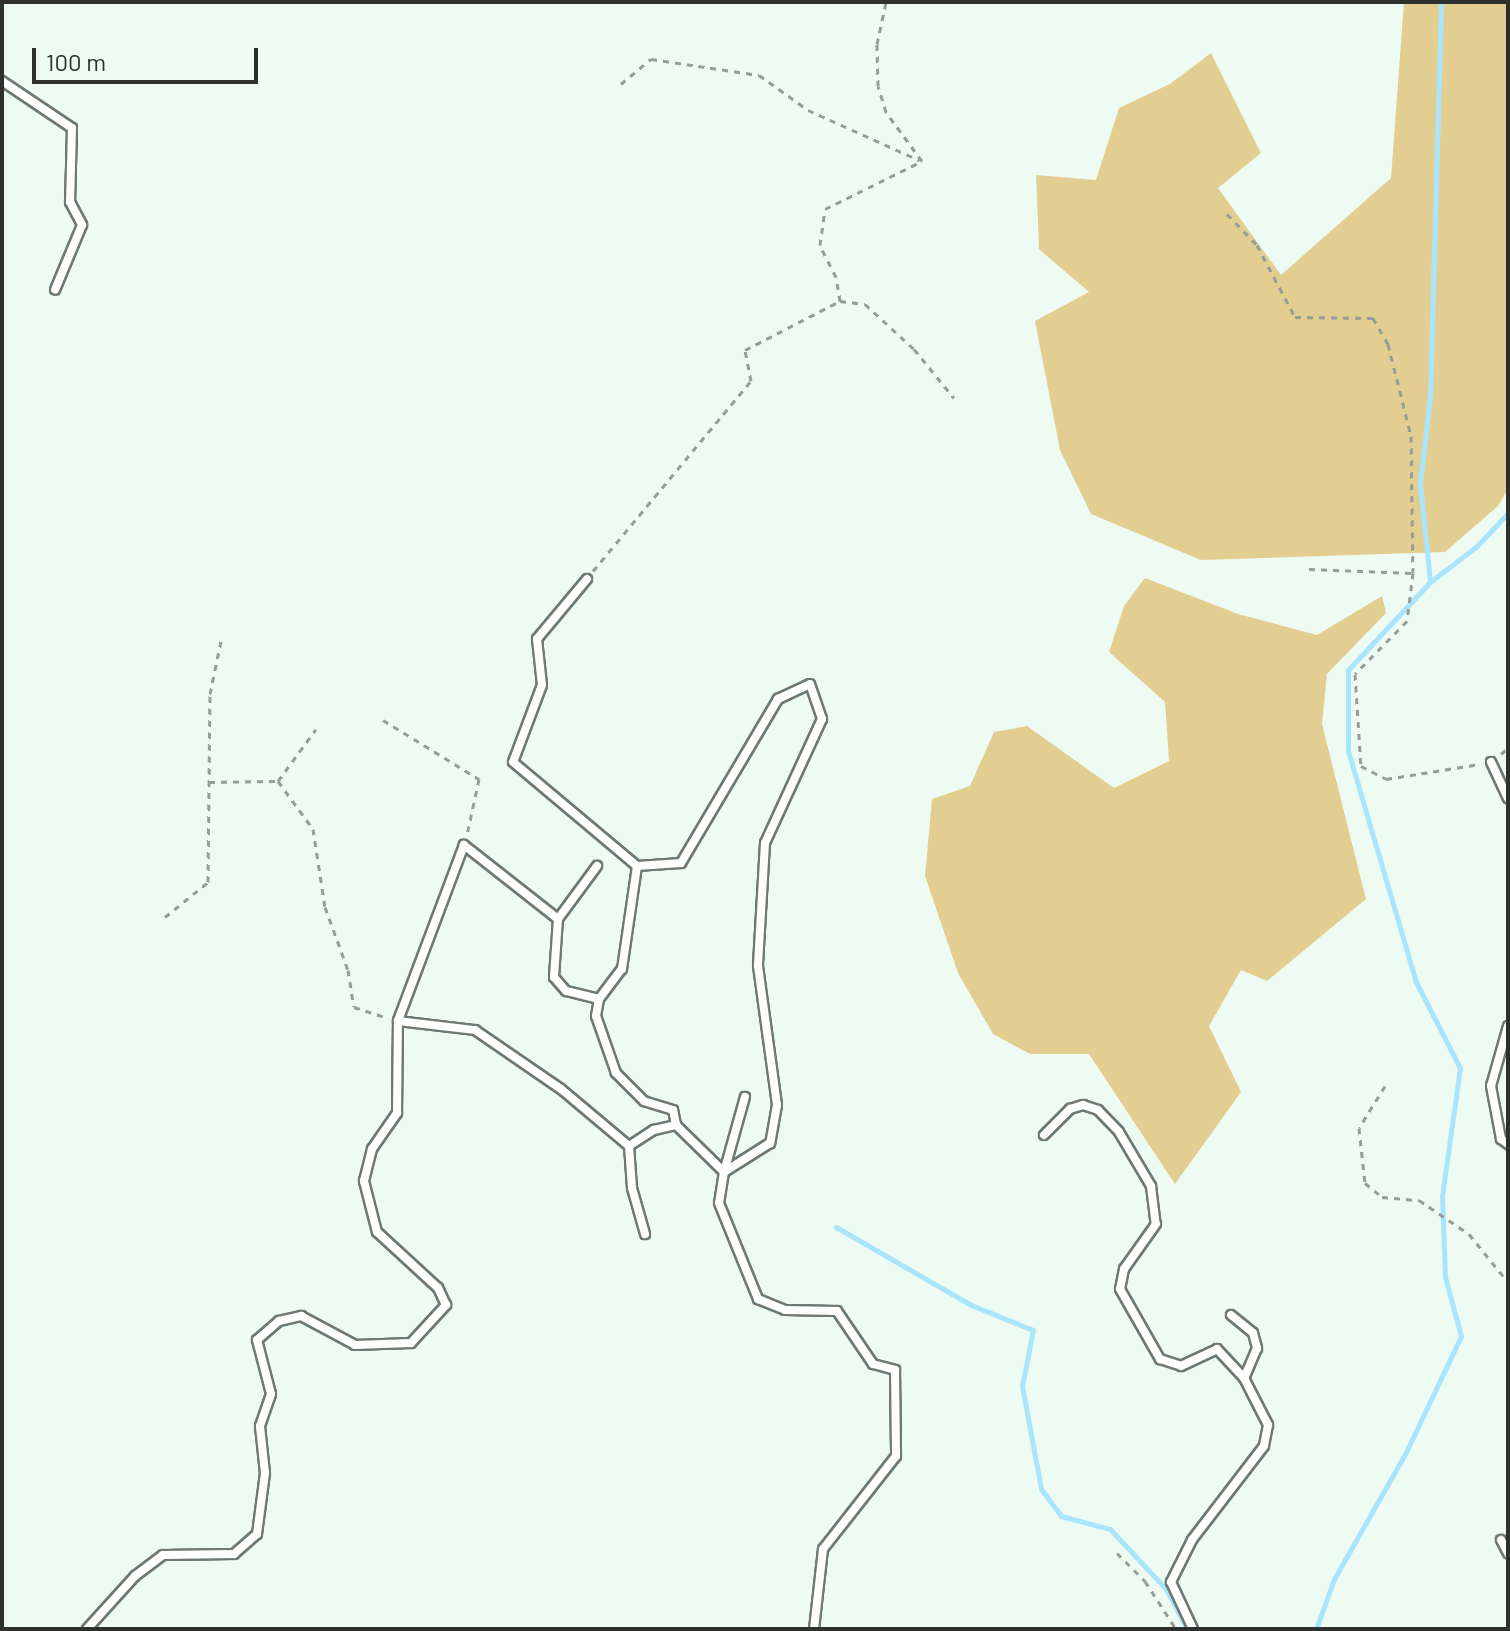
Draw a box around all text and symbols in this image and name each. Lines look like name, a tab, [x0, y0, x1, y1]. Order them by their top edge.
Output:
scale bar	[36, 32, 262, 82]
text: 100 m	[46, 47, 106, 76]

